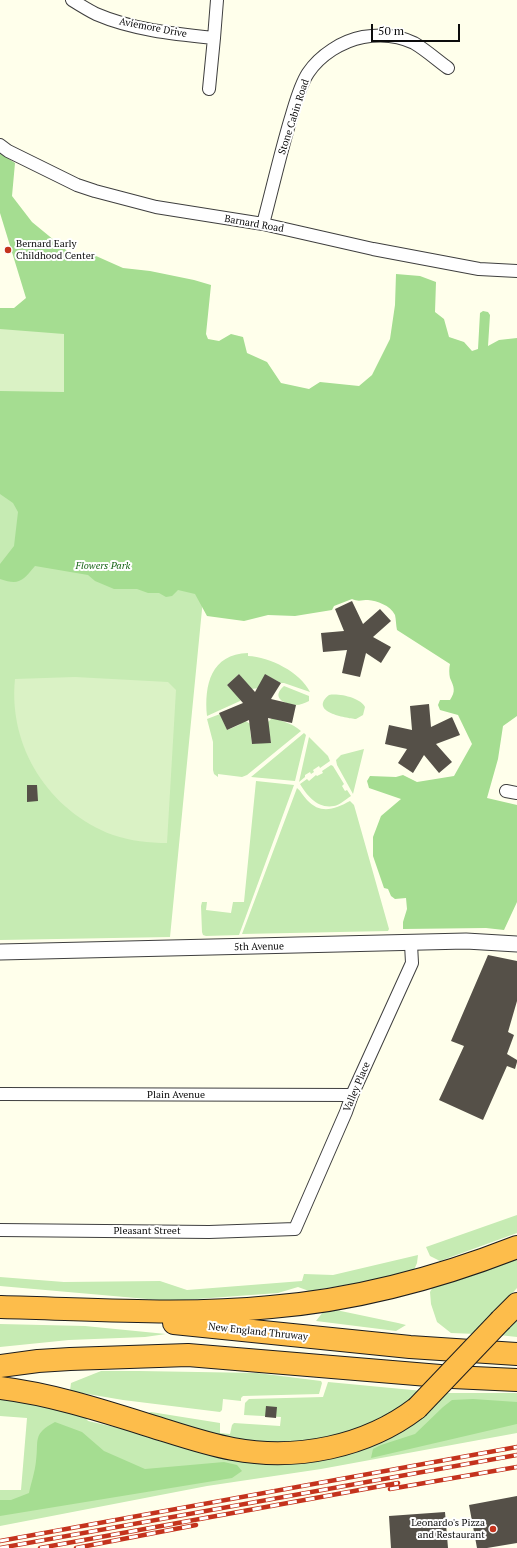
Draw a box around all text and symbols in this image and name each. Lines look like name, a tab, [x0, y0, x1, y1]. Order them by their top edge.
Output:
street label: Aviemore Drive	[118, 16, 188, 40]
scale bar	[373, 16, 462, 42]
text: 50 m	[378, 23, 404, 38]
street label: Stone Cabin Road	[276, 78, 312, 156]
street label: Barnard Road	[223, 213, 285, 235]
place label: Bernard Early Childhood Center	[16, 238, 95, 262]
marker: Bernard Early Childhood Center	[3, 245, 13, 255]
park label: Flowers Park	[76, 560, 130, 572]
street label: 5th Avenue	[234, 941, 284, 953]
street label: Valley Place	[341, 1060, 373, 1114]
street label: Plain Avenue	[147, 1089, 205, 1101]
street label: Pleasant Street	[113, 1225, 181, 1237]
street label: New England Thruway	[208, 1321, 308, 1343]
place label: Leonardo's Pizza and Restaurant	[411, 1517, 485, 1540]
marker: Leonardo's Pizza and Restaurant	[488, 1524, 498, 1534]

